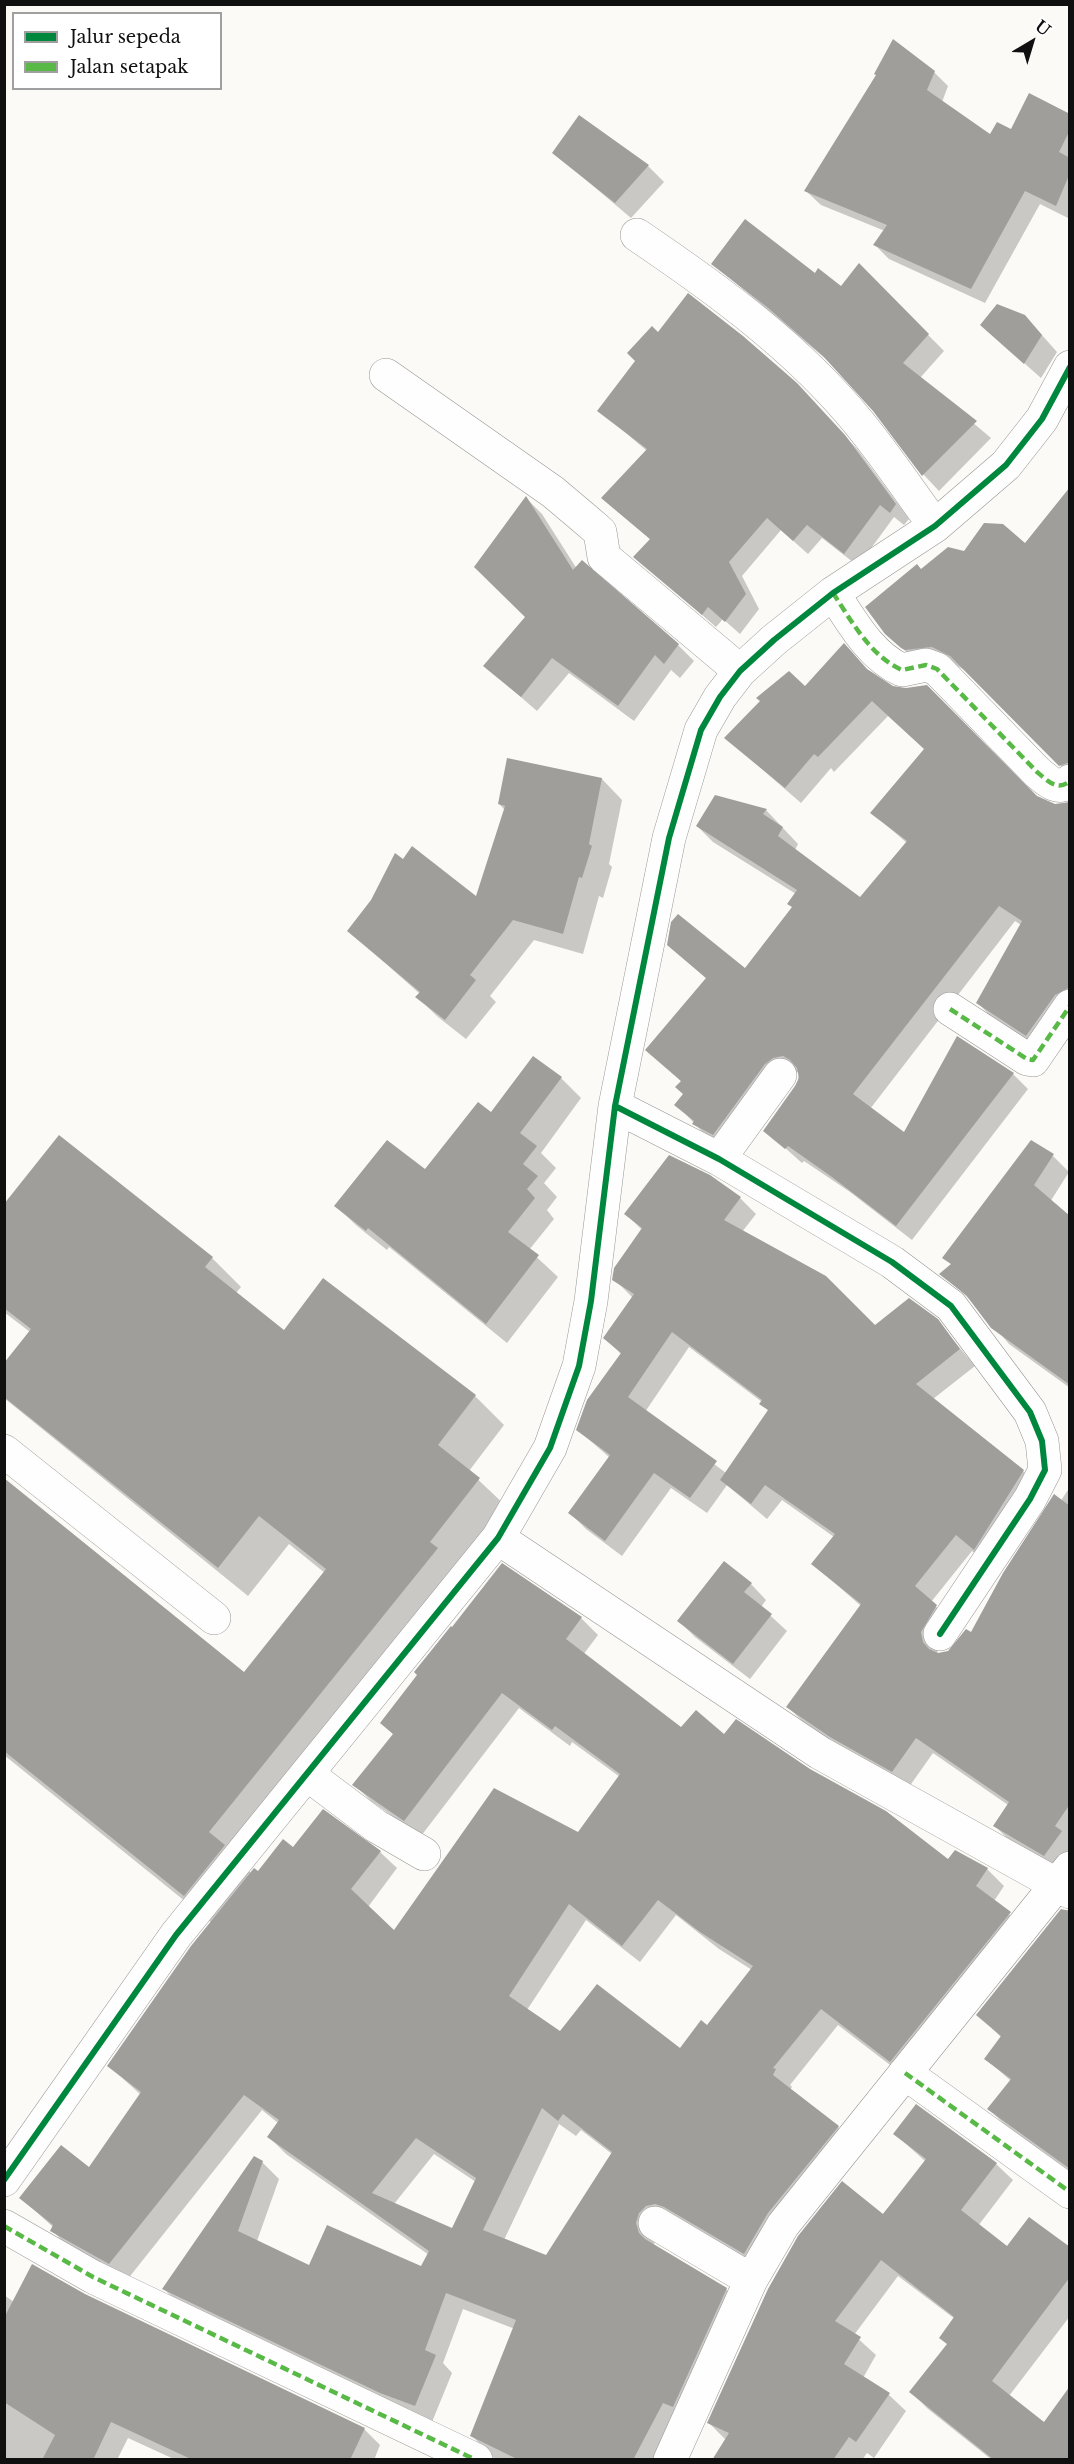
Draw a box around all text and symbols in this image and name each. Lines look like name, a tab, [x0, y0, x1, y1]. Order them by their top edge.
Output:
legend	[12, 12, 222, 90]
north arrow	[1002, 12, 1062, 72]
text: U	[1031, 16, 1055, 40]
text: Jalur sepeda	[70, 26, 181, 48]
text: Jalan setapak	[70, 56, 188, 78]

